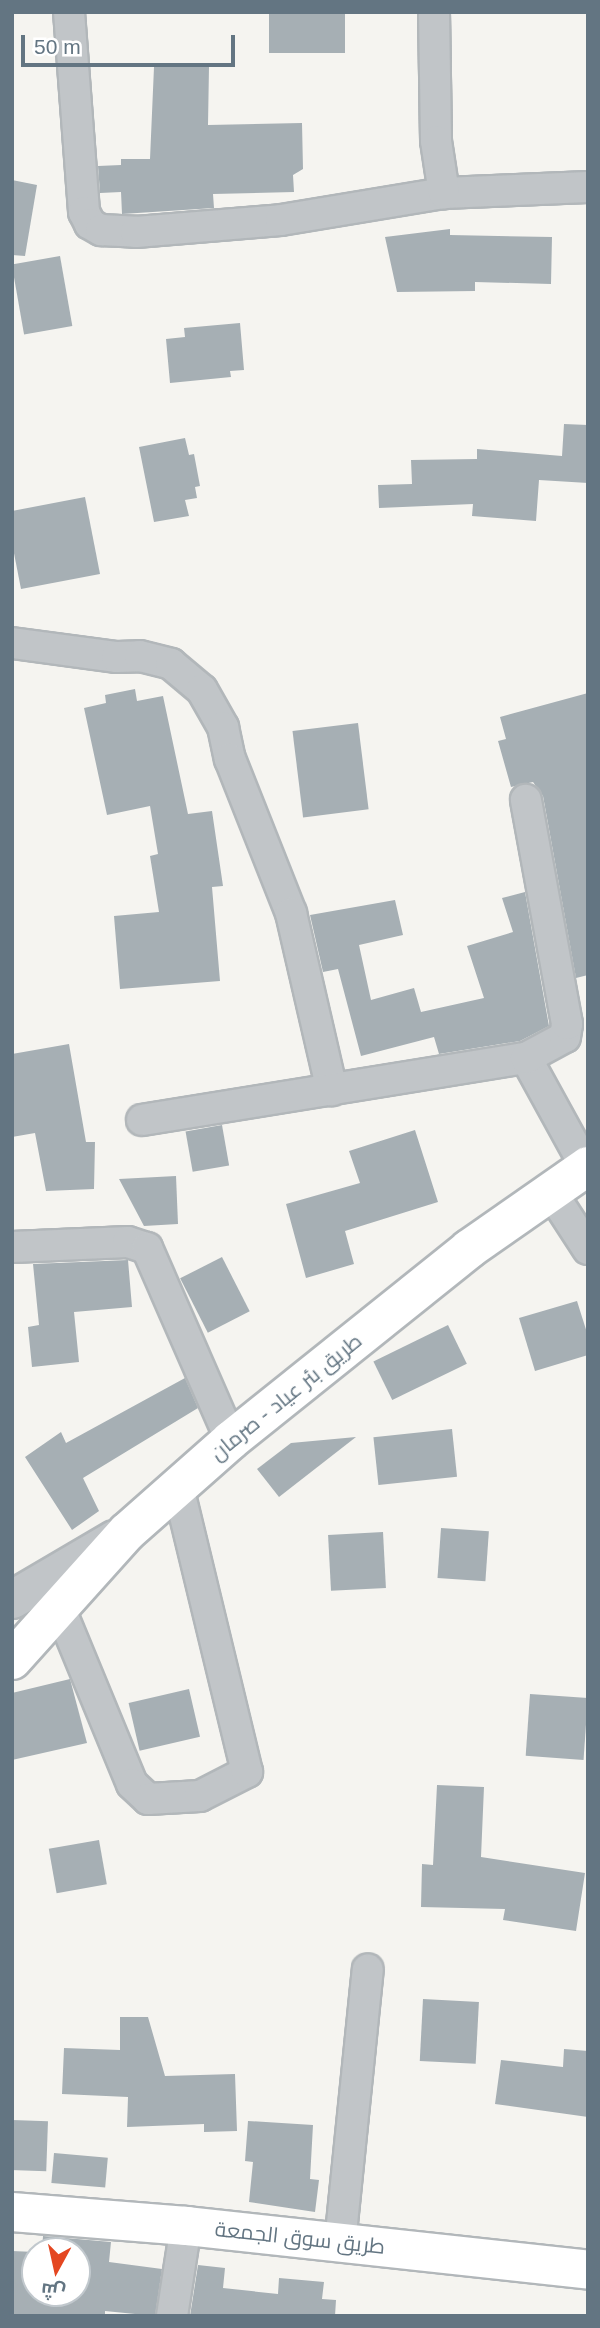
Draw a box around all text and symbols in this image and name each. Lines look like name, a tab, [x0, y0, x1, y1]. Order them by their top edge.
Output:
scale bar	[24, 21, 238, 65]
text: 50 m	[34, 35, 81, 58]
street label: طريق بئر عياد - صرمان	[205, 1328, 367, 1466]
street label: طريق سوق الجمعة	[214, 2217, 386, 2259]
north arrow	[21, 2237, 91, 2307]
text: ش	[40, 2279, 67, 2303]

